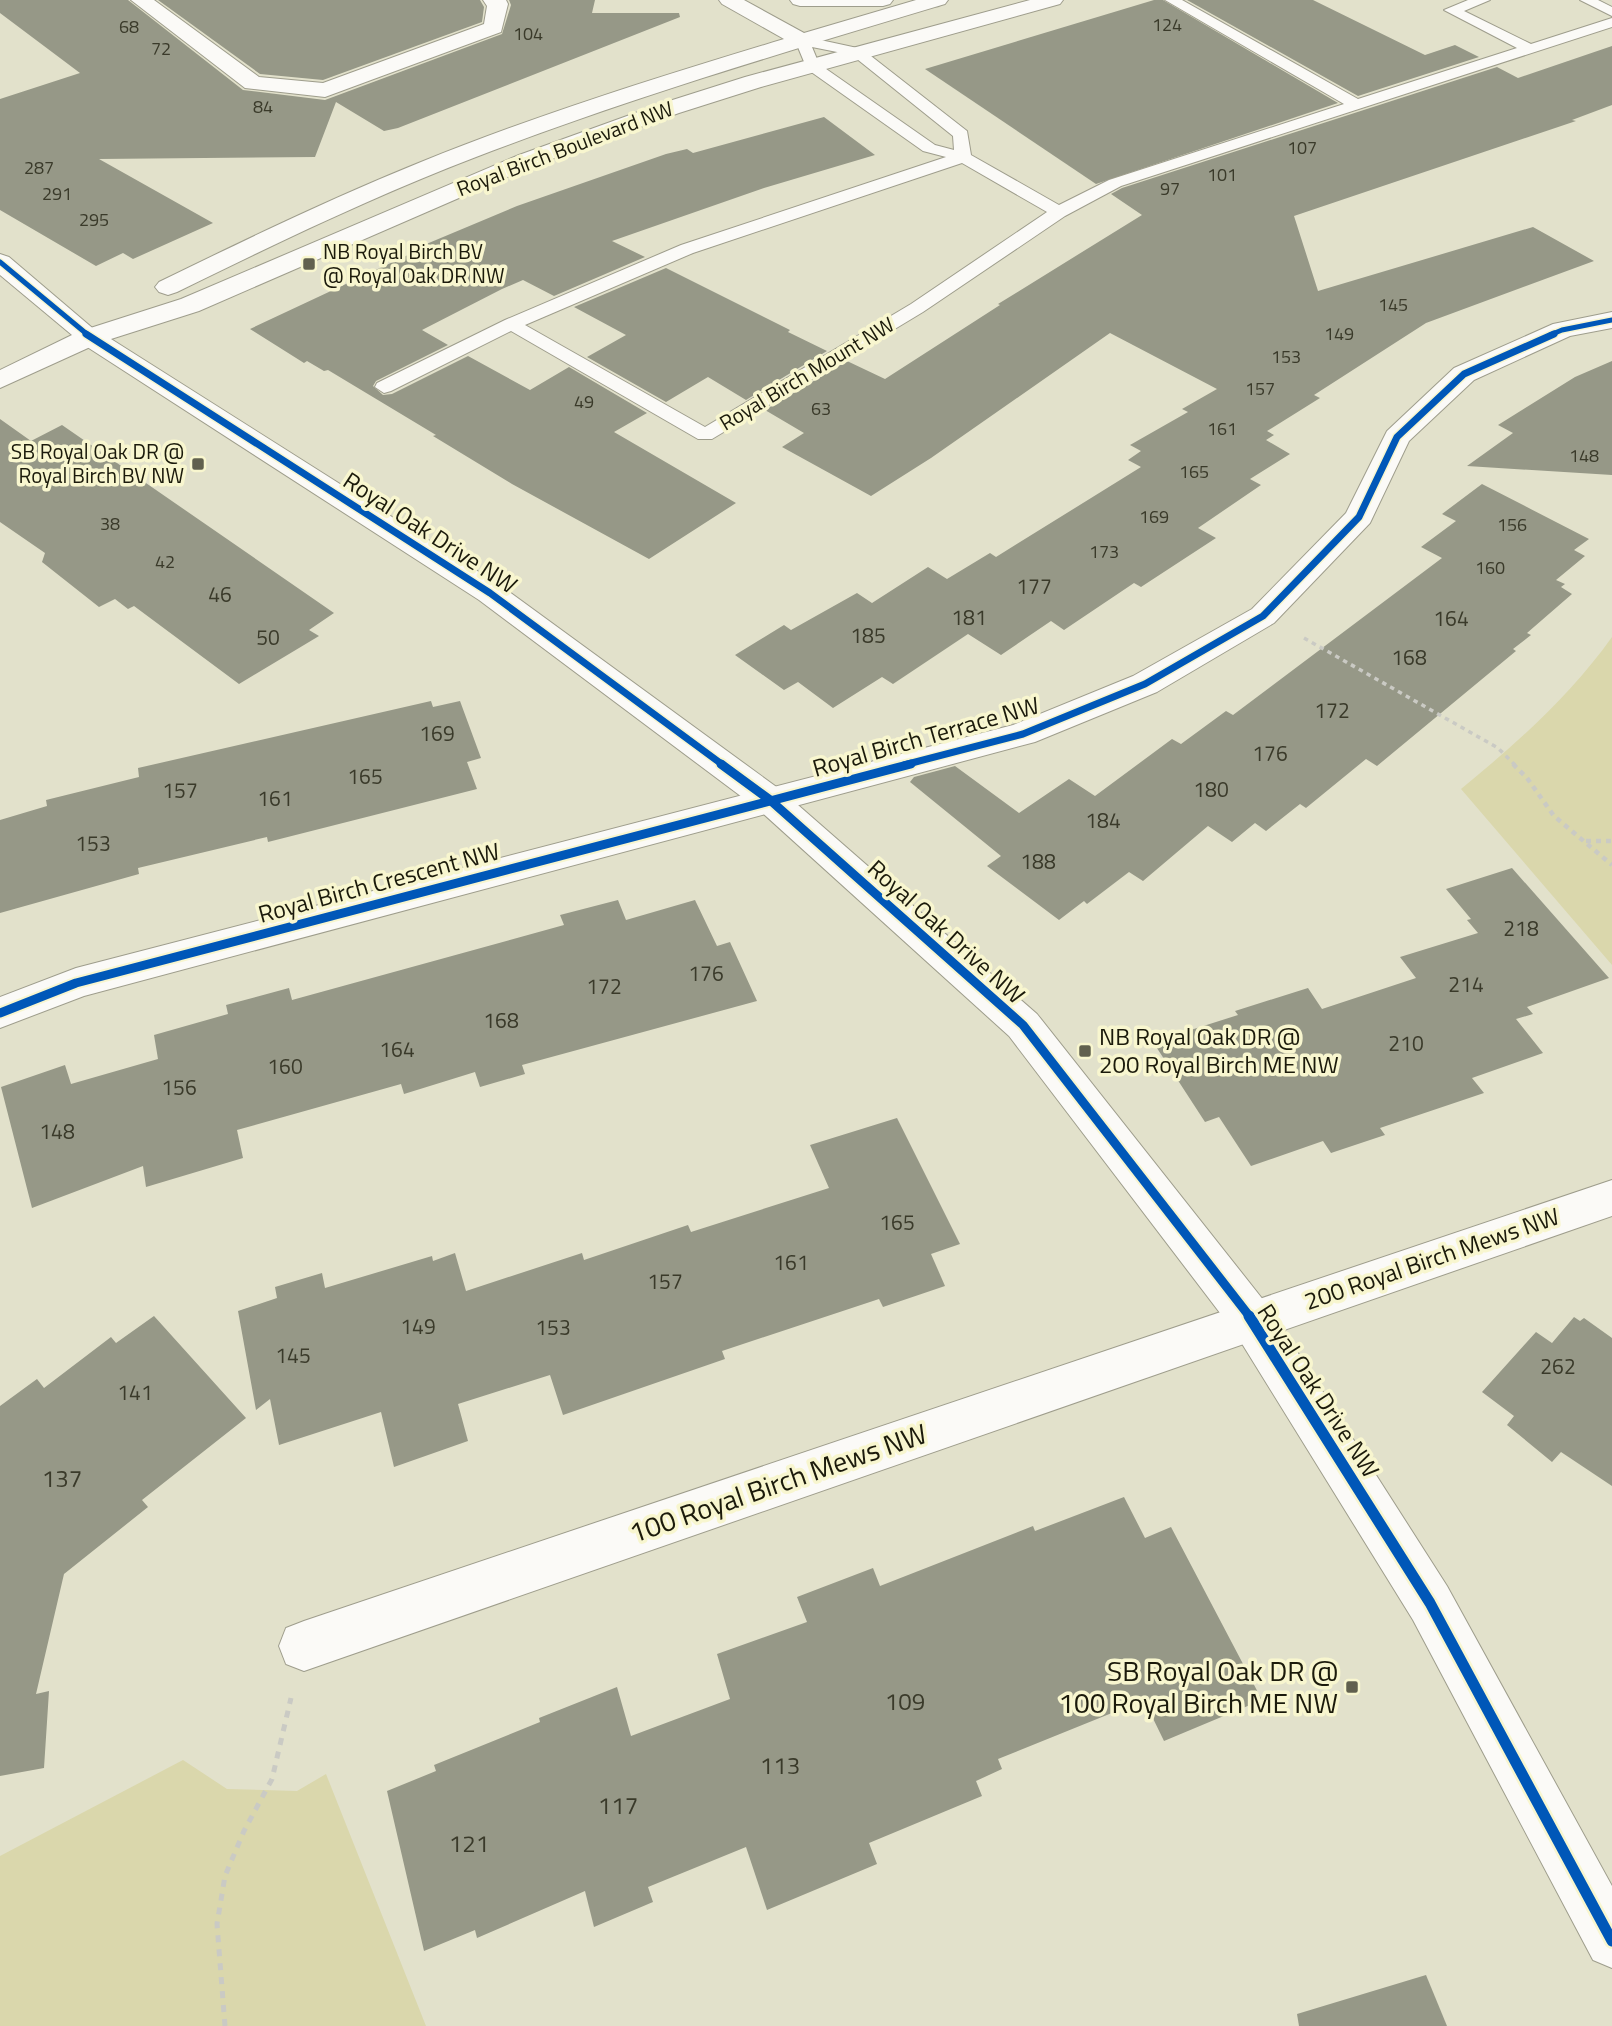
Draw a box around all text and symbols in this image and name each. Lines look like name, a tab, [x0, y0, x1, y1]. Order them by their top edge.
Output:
house number: 124	[1152, 11, 1182, 38]
house number: 68	[119, 13, 139, 40]
house number: 104	[513, 20, 543, 47]
house number: 72	[151, 35, 171, 62]
street label: Royal Birch Boulevard NW	[452, 92, 678, 204]
house number: 84	[253, 93, 273, 120]
house number: 107	[1287, 134, 1317, 161]
house number: 287	[24, 154, 54, 181]
house number: 101	[1207, 161, 1237, 188]
house number: 97	[1160, 175, 1180, 202]
house number: 291	[42, 180, 72, 207]
house number: 295	[79, 206, 109, 233]
place label: NB Royal Birch BV @ Royal Oak DR NW	[323, 235, 505, 291]
marker: NB Royal Birch BV @ Royal Oak DR NW	[301, 256, 317, 272]
house number: 145	[1378, 291, 1408, 318]
street label: Royal Birch Mount NW	[713, 308, 900, 438]
house number: 149	[1324, 320, 1354, 347]
house number: 153	[1271, 343, 1301, 370]
house number: 157	[1245, 375, 1275, 402]
house number: 49	[574, 388, 594, 415]
house number: 63	[811, 395, 831, 422]
house number: 161	[1207, 415, 1237, 442]
place label: SB Royal Oak DR @ Royal Birch BV NW	[11, 435, 184, 491]
house number: 148	[1569, 442, 1599, 469]
marker: SB Royal Oak DR @ Royal Birch BV NW	[190, 456, 206, 472]
house number: 165	[1179, 458, 1209, 485]
street label: Royal Oak Drive NW	[336, 462, 525, 602]
house number: 169	[1139, 503, 1169, 530]
house number: 38	[100, 510, 120, 537]
house number: 156	[1497, 511, 1527, 538]
house number: 173	[1089, 538, 1119, 565]
house number: 42	[155, 548, 175, 575]
house number: 160	[1475, 554, 1505, 581]
house number: 177	[1016, 570, 1052, 602]
house number: 46	[208, 578, 232, 610]
house number: 181	[951, 601, 987, 633]
house number: 164	[1433, 602, 1469, 634]
house number: 185	[850, 619, 886, 651]
house number: 50	[256, 621, 280, 653]
house number: 168	[1391, 641, 1427, 673]
street label: Royal Birch Terrace NW	[808, 686, 1043, 786]
house number: 172	[1314, 694, 1350, 726]
house number: 169	[419, 717, 455, 749]
house number: 176	[1252, 737, 1288, 769]
house number: 165	[347, 760, 383, 792]
house number: 180	[1193, 773, 1229, 805]
house number: 157	[162, 774, 198, 806]
house number: 161	[257, 782, 293, 814]
house number: 184	[1085, 804, 1121, 836]
house number: 153	[75, 827, 111, 859]
street label: Royal Birch Crescent NW	[254, 832, 504, 932]
house number: 188	[1020, 845, 1056, 877]
street label: Royal Oak Drive NW	[860, 851, 1033, 1012]
house number: 218	[1503, 912, 1539, 944]
house number: 176	[688, 957, 724, 989]
house number: 214	[1448, 968, 1484, 1000]
house number: 172	[586, 970, 622, 1002]
house number: 168	[483, 1004, 519, 1036]
place label: NB Royal Oak DR @ 200 Royal Birch ME NW	[1099, 1018, 1339, 1082]
house number: 210	[1388, 1027, 1424, 1059]
house number: 164	[379, 1033, 415, 1065]
marker: NB Royal Oak DR @ 200 Royal Birch ME NW	[1077, 1043, 1093, 1059]
house number: 160	[267, 1050, 303, 1082]
house number: 156	[161, 1071, 197, 1103]
house number: 148	[39, 1115, 75, 1147]
street label: 200 Royal Birch Mews NW	[1299, 1197, 1564, 1319]
house number: 165	[879, 1206, 915, 1238]
house number: 161	[773, 1246, 809, 1278]
house number: 157	[647, 1265, 683, 1297]
street label: Royal Oak Drive NW	[1249, 1296, 1389, 1485]
house number: 149	[400, 1310, 436, 1342]
house number: 153	[535, 1311, 571, 1343]
house number: 145	[275, 1339, 311, 1371]
house number: 262	[1540, 1350, 1576, 1382]
house number: 141	[117, 1376, 153, 1408]
street label: 100 Royal Birch Mews NW	[623, 1411, 933, 1554]
house number: 137	[42, 1460, 82, 1496]
place label: SB Royal Oak DR @ 100 Royal Birch ME NW	[1058, 1649, 1338, 1724]
marker: SB Royal Oak DR @ 100 Royal Birch ME NW	[1344, 1679, 1360, 1695]
house number: 109	[885, 1683, 925, 1719]
house number: 113	[760, 1747, 800, 1783]
house number: 117	[598, 1787, 638, 1823]
house number: 121	[449, 1825, 489, 1861]

